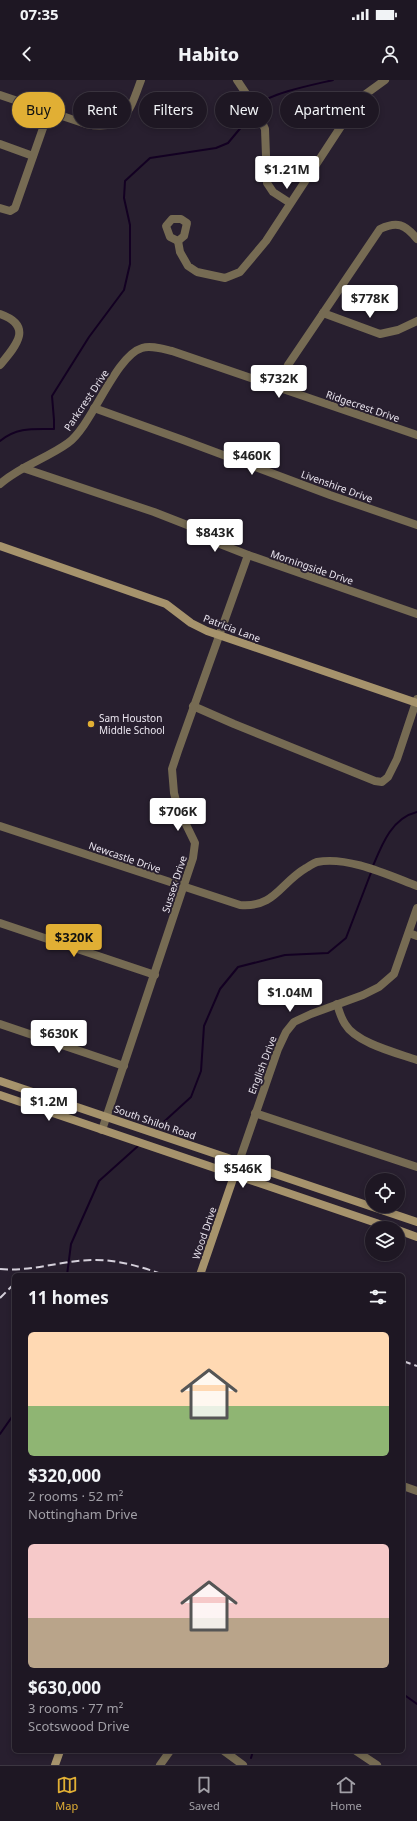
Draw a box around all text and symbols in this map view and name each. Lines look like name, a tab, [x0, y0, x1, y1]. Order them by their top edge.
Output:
text: 07:35	[20, 4, 59, 24]
text: Habito	[178, 42, 239, 66]
icon: back	[16, 43, 38, 65]
icon: person	[379, 43, 401, 65]
chip: Buy	[12, 92, 65, 128]
chip: Rent	[73, 92, 131, 128]
chip: Filters	[139, 92, 207, 128]
chip: New	[215, 92, 272, 128]
chip: Apartment	[280, 92, 379, 128]
pin: $1.21M	[254, 156, 320, 190]
text: $1.21M	[264, 160, 310, 178]
pin: $778K	[342, 285, 398, 319]
text: $778K	[351, 289, 389, 307]
pin: $732K	[251, 365, 307, 399]
street label: Parkcrest Drive	[60, 366, 112, 433]
text: $732K	[260, 369, 298, 387]
street label: Ridgecrest Drive	[324, 387, 402, 425]
pin: $460K	[224, 442, 280, 476]
text: $460K	[233, 446, 271, 464]
street label: Livenshire Drive	[299, 467, 375, 506]
pin: $843K	[187, 519, 243, 553]
text: $843K	[196, 523, 234, 541]
street label: Morningside Drive	[269, 546, 356, 588]
street label: Patricia Lane	[201, 611, 263, 645]
place label: Sam Houston Middle School	[99, 711, 165, 737]
marker: Sam Houston Middle School	[86, 719, 96, 729]
pin: $706K	[150, 798, 206, 832]
text: $706K	[159, 802, 197, 820]
street label: Newcastle Drive	[87, 838, 163, 876]
street label: Sussex Drive	[158, 853, 190, 914]
pin: $320K	[46, 924, 102, 958]
text: $320K	[55, 928, 93, 946]
pin: $1.04M	[257, 979, 323, 1013]
text: $1.04M	[267, 983, 313, 1001]
pin: $630K	[31, 1020, 87, 1054]
text: $630K	[40, 1024, 78, 1042]
street label: English Drive	[244, 1034, 280, 1096]
pin: $1.2M	[21, 1088, 77, 1122]
text: $1.2M	[30, 1092, 68, 1110]
street label: South Shiloh Road	[112, 1101, 198, 1143]
pin: $546K	[215, 1155, 271, 1189]
text: $546K	[224, 1159, 262, 1177]
map controls	[365, 1173, 405, 1261]
button: locate	[365, 1173, 405, 1213]
street label: Wood Drive	[188, 1205, 220, 1261]
button: layers	[365, 1221, 405, 1261]
text: 11 homes	[28, 1286, 109, 1309]
icon: filters	[367, 1286, 389, 1308]
icon: home	[173, 1358, 245, 1430]
text: $320,000	[28, 1464, 101, 1487]
text: 2 rooms · 52 m²	[28, 1487, 123, 1505]
text: Nottingham Drive	[28, 1505, 138, 1523]
icon: home	[173, 1570, 245, 1642]
text: $630,000	[28, 1676, 101, 1699]
text: 3 rooms · 77 m²	[28, 1699, 123, 1717]
text: Scotswood Drive	[28, 1717, 130, 1735]
tab: Map	[55, 1774, 78, 1813]
tab: Saved	[189, 1774, 220, 1813]
tab: Home	[330, 1774, 362, 1813]

